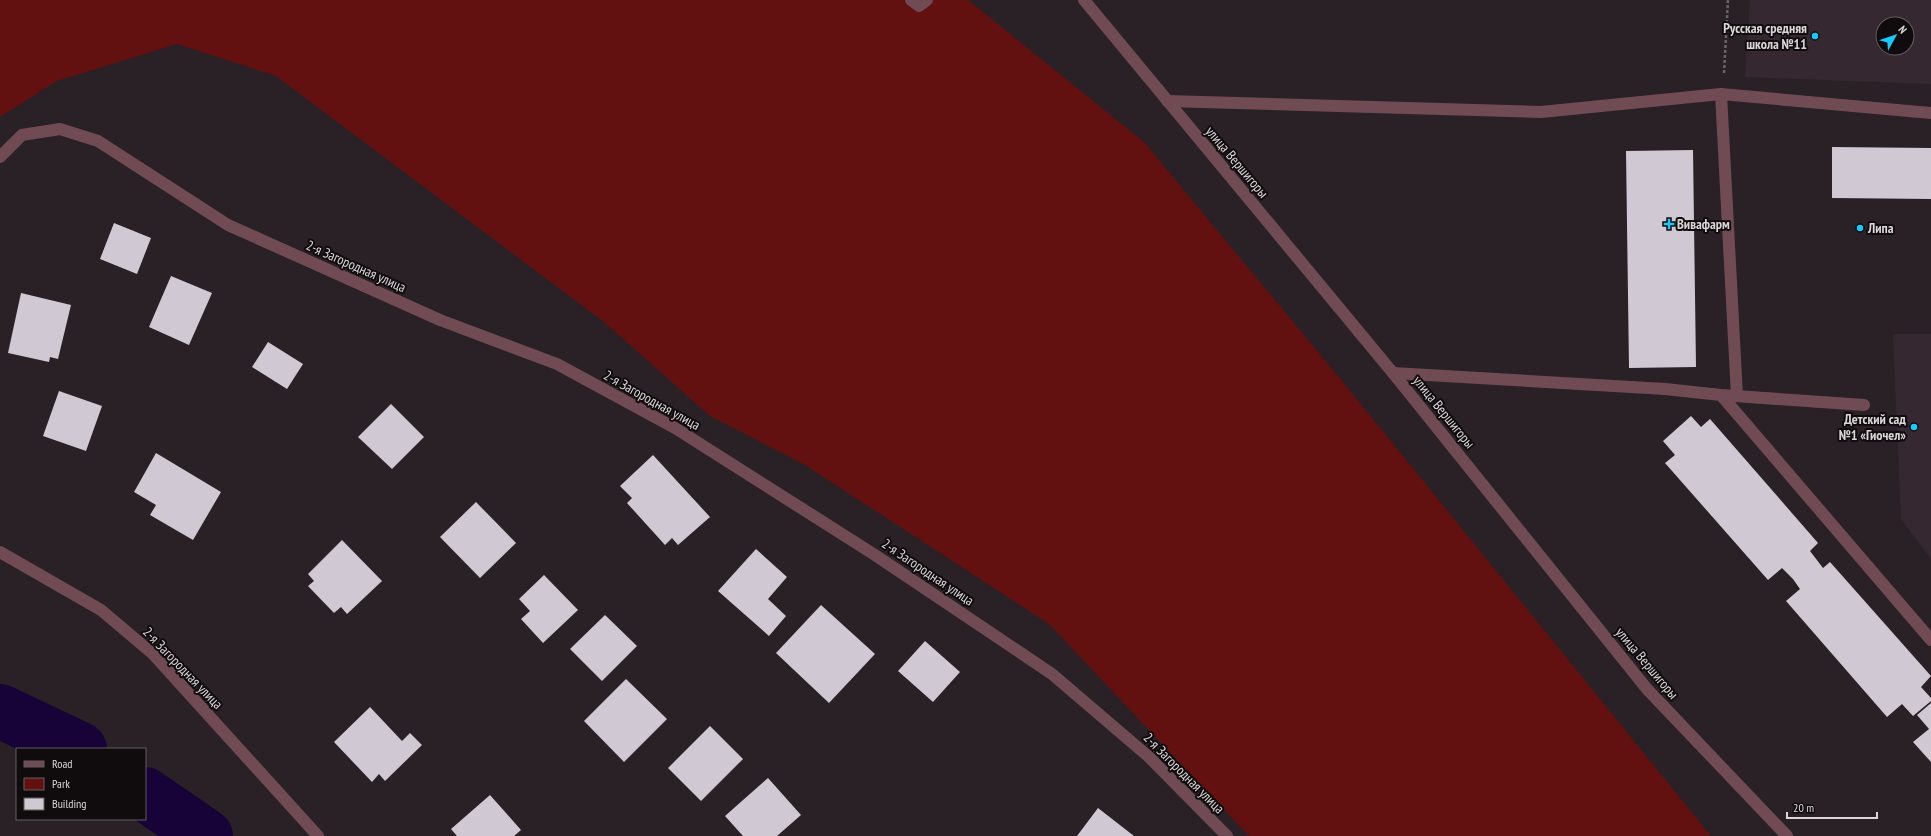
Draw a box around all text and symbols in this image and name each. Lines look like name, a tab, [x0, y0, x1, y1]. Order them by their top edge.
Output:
north arrow	[1875, 16, 1915, 56]
place label: Русская средняя школа №11	[1723, 19, 1807, 53]
text: N	[1895, 23, 1910, 36]
marker: Русская средняя школа №11	[1810, 31, 1820, 41]
street label: улица Вершигоры	[1202, 122, 1272, 202]
place label: Вивафарм	[1677, 215, 1730, 233]
marker: Вивафарм	[1664, 219, 1674, 229]
place label: Липа	[1867, 219, 1894, 237]
marker: Липа	[1855, 223, 1865, 233]
street label: 2-я Загородная улица	[303, 236, 409, 296]
street label: 2-я Загородная улица	[601, 366, 703, 434]
street label: улица Вершигоры	[1409, 372, 1479, 452]
place label: Детский сад №1 «Гиочел»	[1839, 410, 1906, 444]
marker: Детский сад №1 «Гиочел»	[1909, 422, 1919, 432]
street label: 2-я Загородная улица	[878, 534, 978, 610]
street label: 2-я Загородная улица	[139, 623, 227, 713]
street label: улица Вершигоры	[1612, 623, 1682, 703]
street label: 2-я Загородная улица	[1140, 729, 1228, 817]
legend	[16, 748, 146, 820]
text: Road	[52, 756, 72, 771]
text: Park	[52, 776, 70, 791]
scale bar	[1787, 794, 1877, 820]
text: Building	[52, 796, 87, 811]
text: 20 m	[1793, 800, 1814, 815]

